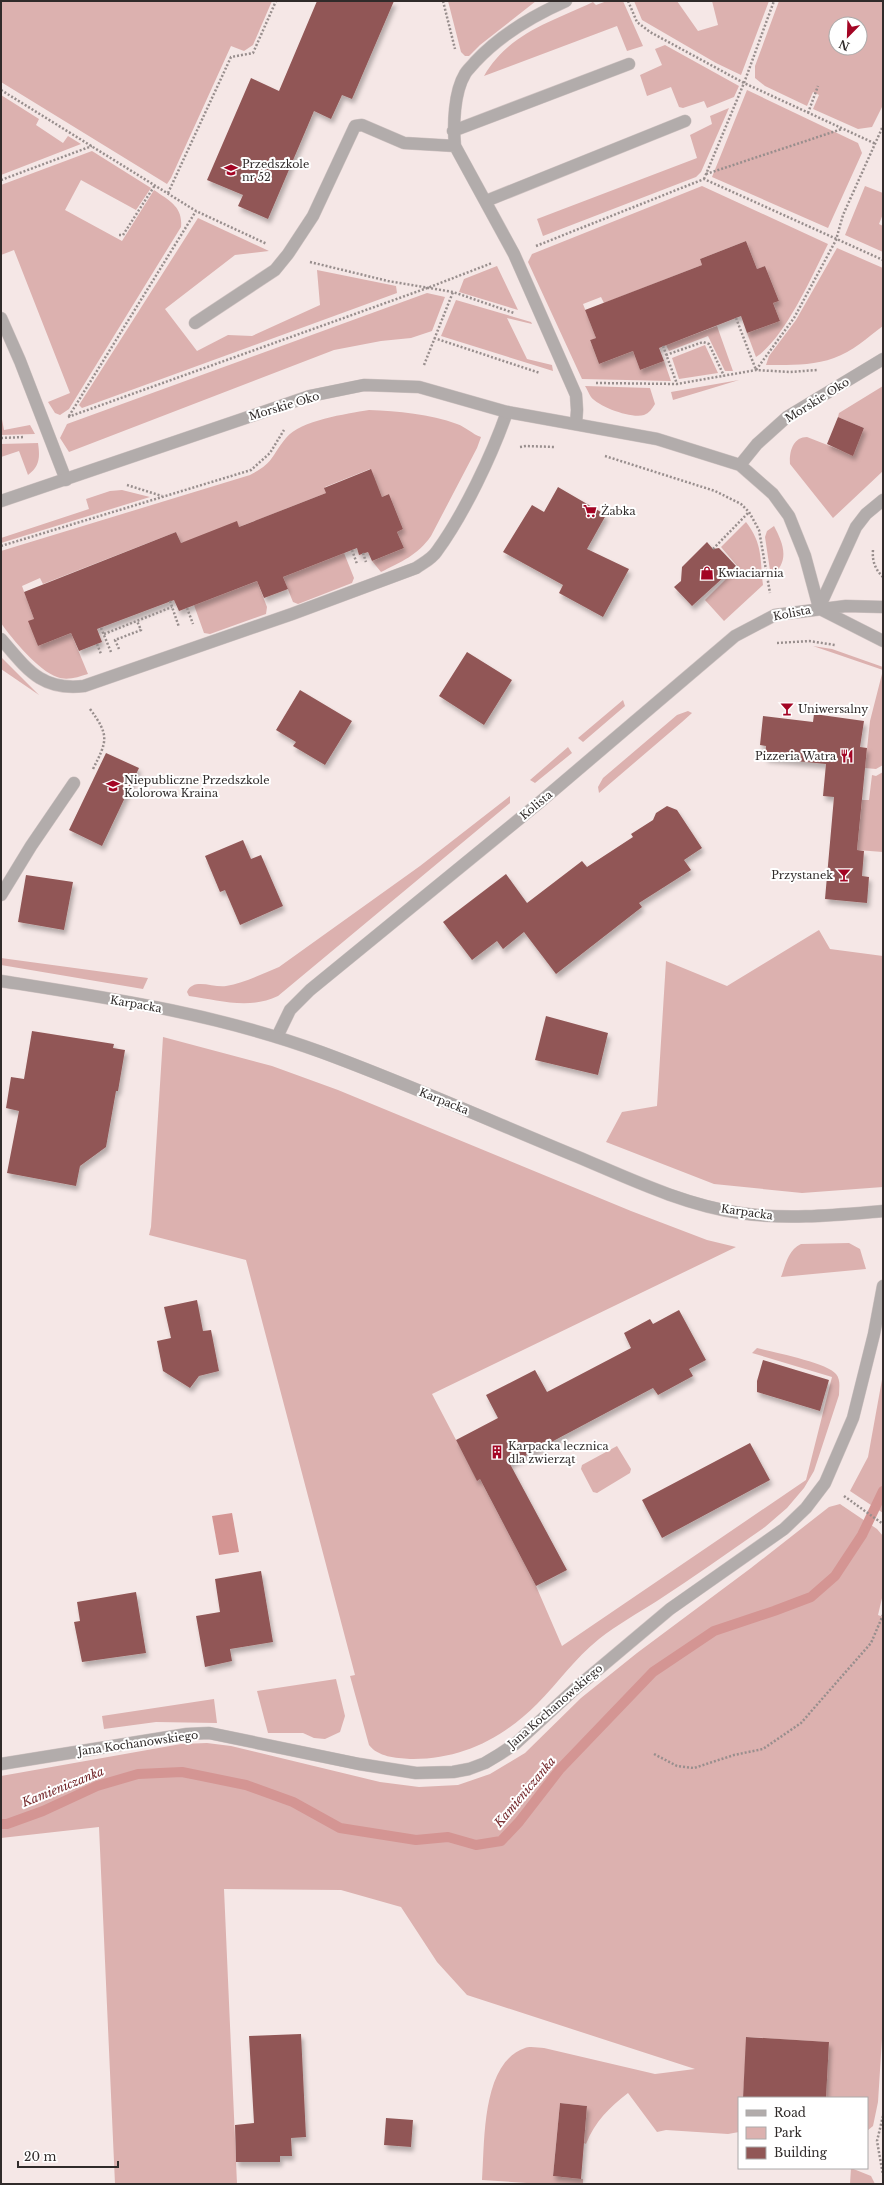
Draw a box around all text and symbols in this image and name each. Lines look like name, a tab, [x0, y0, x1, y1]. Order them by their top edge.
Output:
north arrow	[828, 16, 868, 56]
text: N	[836, 36, 852, 54]
place label: Przedszkole nr 52	[242, 157, 309, 184]
school or university icon: Przedszkole nr 52	[223, 162, 239, 178]
street label: Morskie Oko	[782, 375, 852, 425]
street label: Morskie Oko	[247, 389, 321, 423]
supermarket icon: Żabka	[582, 503, 598, 519]
place label: Żabka	[601, 504, 637, 518]
shop icon: Kwiaciarnia	[699, 565, 715, 581]
place label: Kwiaciarnia	[718, 566, 784, 580]
street label: Kolista	[772, 602, 813, 623]
bar icon: Uniwersalny	[779, 701, 795, 717]
place label: Uniwersalny	[798, 702, 868, 716]
restaurant icon: Pizzeria Watra	[839, 748, 855, 764]
place label: Pizzeria Watra	[755, 749, 837, 763]
place label: Niepubliczne Przedszkole Kolorowa Kraina	[124, 773, 270, 800]
school or university icon: Niepubliczne Przedszkole Kolorowa Kraina	[105, 778, 121, 794]
street label: Kolista	[517, 787, 556, 823]
bar icon: Przystanek	[836, 867, 852, 883]
place label: Przystanek	[771, 868, 833, 882]
street label: Karpacka	[109, 993, 164, 1016]
street label: Karpacka	[417, 1085, 472, 1118]
street label: Karpacka	[720, 1201, 775, 1223]
place label: Karpacka lecznica dla zwierząt	[508, 1439, 609, 1466]
building icon: Karpacka lecznica dla zwierząt	[489, 1444, 505, 1460]
street label: Jana Kochanowskiego	[503, 1661, 605, 1752]
street label: Jana Kochanowskiego	[75, 1728, 199, 1759]
water label: Kamieniczanka	[490, 1753, 558, 1831]
water label: Kamieniczanka	[19, 1763, 106, 1810]
legend	[738, 2097, 868, 2169]
text: Road	[774, 2105, 806, 2120]
text: Park	[774, 2125, 802, 2140]
scale bar	[18, 2143, 118, 2169]
text: Building	[774, 2145, 828, 2160]
text: 20 m	[24, 2149, 56, 2164]

